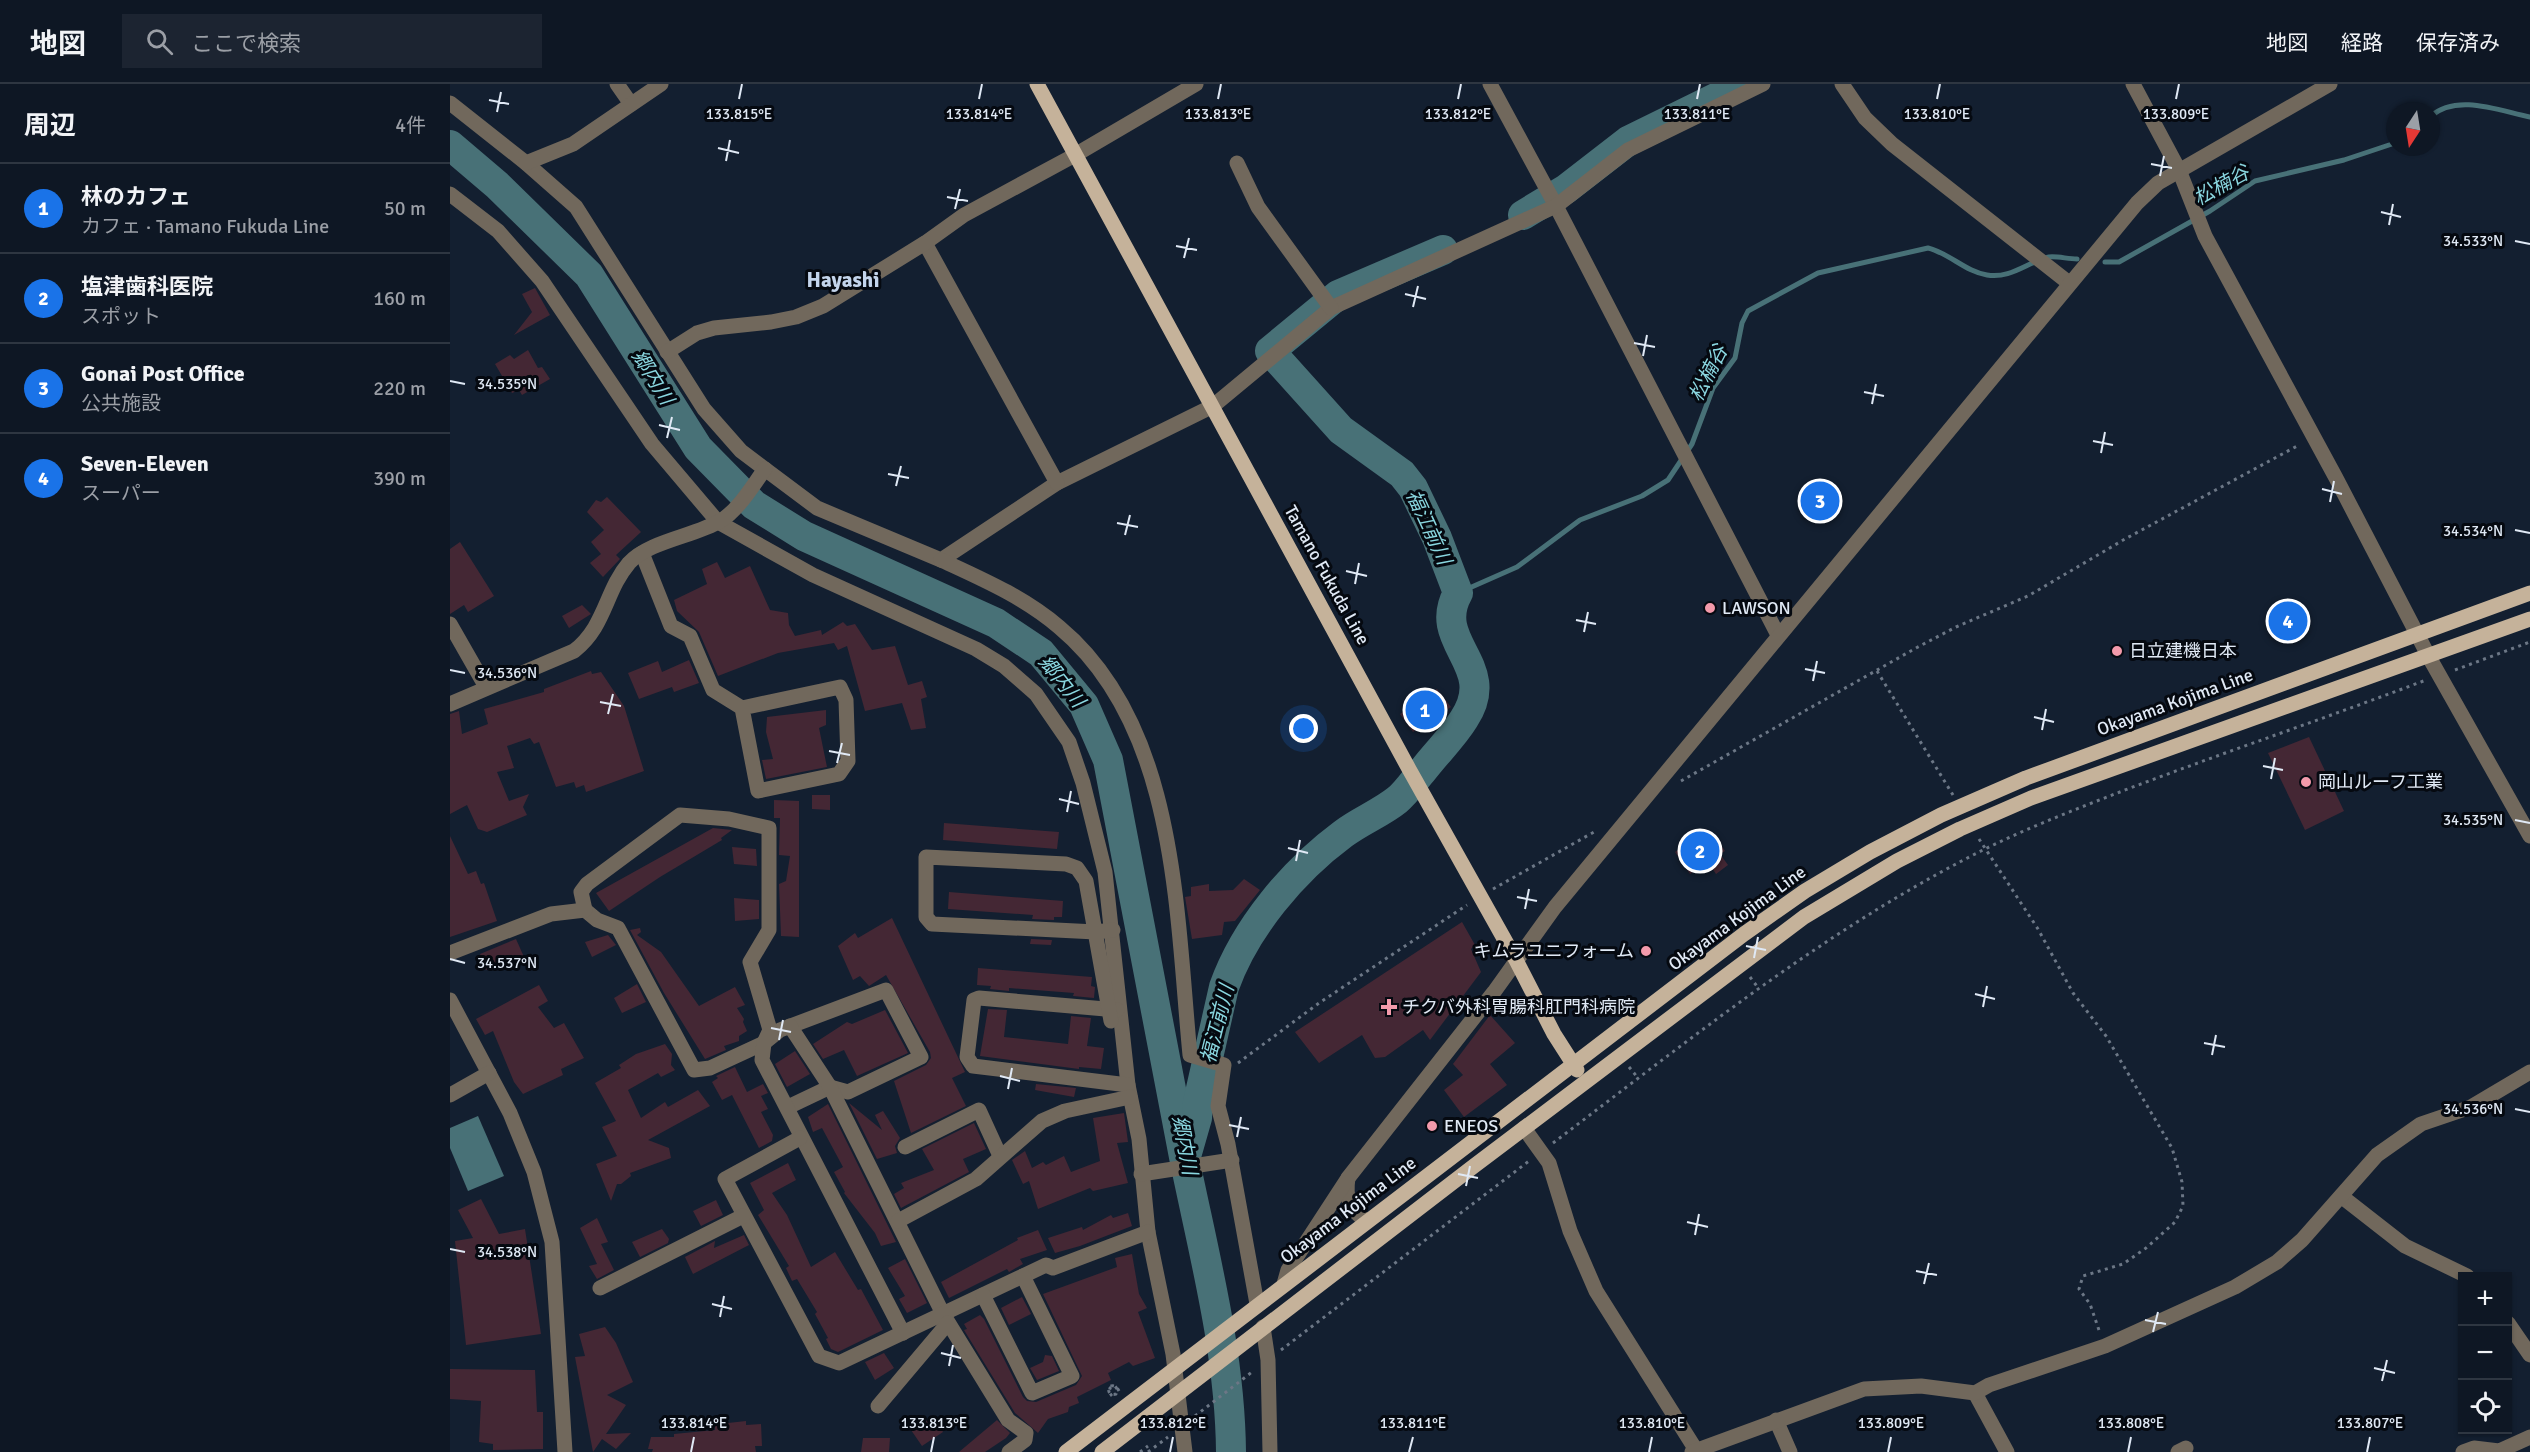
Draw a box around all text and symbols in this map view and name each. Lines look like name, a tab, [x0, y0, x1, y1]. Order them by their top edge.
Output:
search box	[122, 14, 542, 68]
icon: search	[143, 25, 176, 58]
text: 地図	[30, 27, 86, 61]
text: ここで検索	[191, 30, 301, 57]
text: 地図	[2266, 30, 2308, 56]
text: 経路	[2341, 30, 2383, 56]
text: 保存済み	[2416, 30, 2500, 56]
north arrow	[2386, 102, 2440, 156]
text: 133.815°E	[706, 105, 772, 123]
text: 133.814°E	[946, 105, 1012, 123]
text: 133.813°E	[1185, 105, 1251, 123]
text: 133.812°E	[1425, 105, 1491, 123]
text: 133.811°E	[1664, 105, 1730, 123]
text: 133.810°E	[1904, 105, 1970, 123]
text: 133.809°E	[2143, 105, 2209, 123]
text: 周辺	[24, 110, 76, 142]
text: 4件	[395, 113, 426, 138]
water label: 松楠谷	[2189, 159, 2255, 211]
text: 林のカフェ	[81, 183, 191, 210]
text: 1	[38, 196, 49, 221]
text: 50 m	[384, 196, 426, 221]
text: カフェ · Tamano Fukuda Line	[81, 214, 329, 239]
text: 34.533°N	[2443, 232, 2503, 250]
district label: Hayashi	[807, 267, 879, 293]
text: 塩津歯科医院	[81, 273, 213, 300]
text: 2	[38, 286, 49, 311]
text: 160 m	[373, 286, 426, 311]
text: スポット	[81, 304, 161, 329]
water label: 松楠谷	[1684, 339, 1734, 406]
water label: 郷内川	[626, 345, 680, 411]
text: Gonai Post Office	[81, 360, 245, 387]
text: 34.535°N	[477, 375, 537, 393]
text: 3	[38, 376, 49, 401]
text: 220 m	[373, 376, 426, 401]
text: 公共施設	[81, 391, 161, 416]
text: Seven-Eleven	[81, 450, 209, 477]
text: 4	[38, 466, 49, 491]
text: 390 m	[373, 466, 426, 491]
pin: 3	[1800, 478, 1840, 524]
text: スーパー	[81, 481, 161, 506]
water label: 福江前川	[1400, 486, 1458, 571]
street label: Tamano Fukuda Line	[1280, 501, 1374, 649]
text: 34.534°N	[2443, 522, 2503, 540]
place label: LAWSON	[1722, 597, 1791, 619]
pin: 4	[2268, 598, 2308, 644]
marker: LAWSON	[1703, 601, 1717, 615]
place label: 日立建機日本	[2129, 640, 2237, 662]
marker: 日立建機日本	[2110, 644, 2124, 658]
water label: 郷内川	[1033, 650, 1091, 714]
text: 34.536°N	[477, 664, 537, 682]
street label: Okayama Kojima Line	[2094, 664, 2256, 740]
pin: 1	[1406, 688, 1444, 732]
your location	[1289, 714, 1318, 743]
place label: 岡山ルーフ工業	[2318, 771, 2443, 793]
marker: 岡山ルーフ工業	[2299, 775, 2313, 789]
text: 34.535°N	[2443, 811, 2503, 829]
pin: 2	[1680, 828, 1720, 873]
street label: Okayama Kojima Line	[1664, 861, 1810, 975]
place label: キムラユニフォーム	[1473, 940, 1634, 962]
marker: キムラユニフォーム	[1639, 944, 1653, 958]
text: 34.537°N	[477, 954, 537, 972]
water label: 福江前川	[1196, 980, 1240, 1066]
place label: チクバ外科胃腸科肛門科病院	[1402, 996, 1635, 1018]
marker: チクバ外科胃腸科肛門科病院	[1380, 998, 1398, 1016]
text: 34.536°N	[2443, 1100, 2503, 1118]
water label: 郷内川	[1167, 1113, 1203, 1179]
place label: ENEOS	[1444, 1115, 1498, 1137]
marker: ENEOS	[1425, 1119, 1439, 1133]
street label: Okayama Kojima Line	[1276, 1152, 1420, 1268]
text: 34.538°N	[477, 1243, 537, 1261]
map controls	[2458, 1272, 2512, 1434]
button: +	[2458, 1272, 2512, 1326]
button: −	[2458, 1326, 2512, 1380]
button: locate	[2458, 1380, 2512, 1434]
text: 133.814°E	[661, 1414, 727, 1432]
text: 133.813°E	[901, 1414, 967, 1432]
text: 133.812°E	[1140, 1414, 1206, 1432]
text: 133.811°E	[1380, 1414, 1446, 1432]
text: 133.810°E	[1619, 1414, 1685, 1432]
text: 133.809°E	[1858, 1414, 1924, 1432]
text: 133.808°E	[2098, 1414, 2164, 1432]
text: 133.807°E	[2337, 1414, 2403, 1432]

